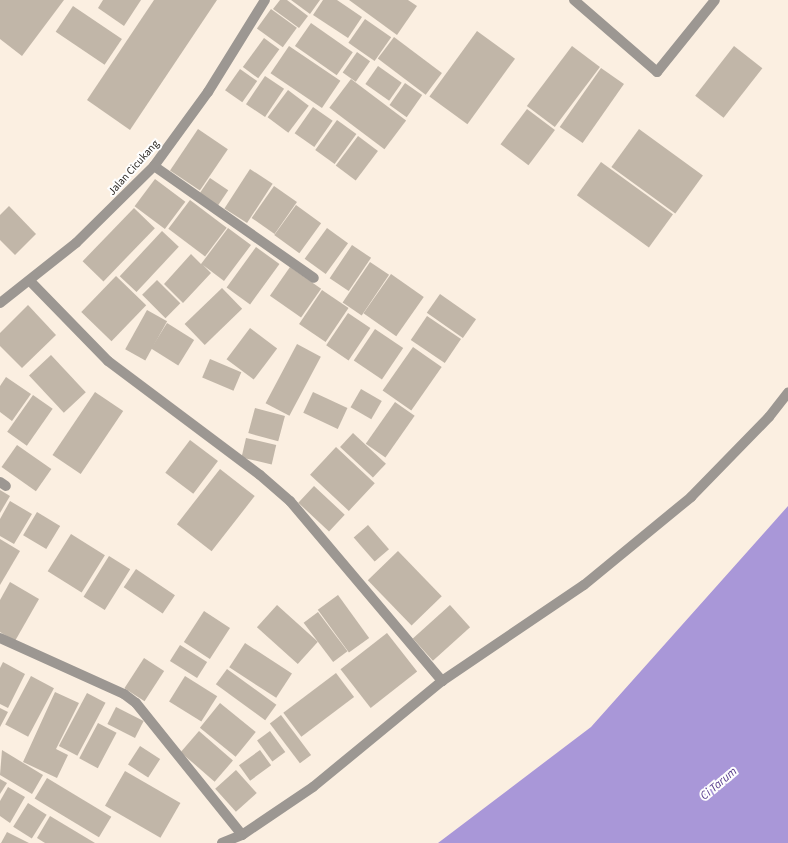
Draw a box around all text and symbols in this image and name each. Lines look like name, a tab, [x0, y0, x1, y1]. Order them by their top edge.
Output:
street label: Jalan Cicukang	[106, 138, 162, 198]
water label: Ci Tarum	[698, 765, 740, 803]

